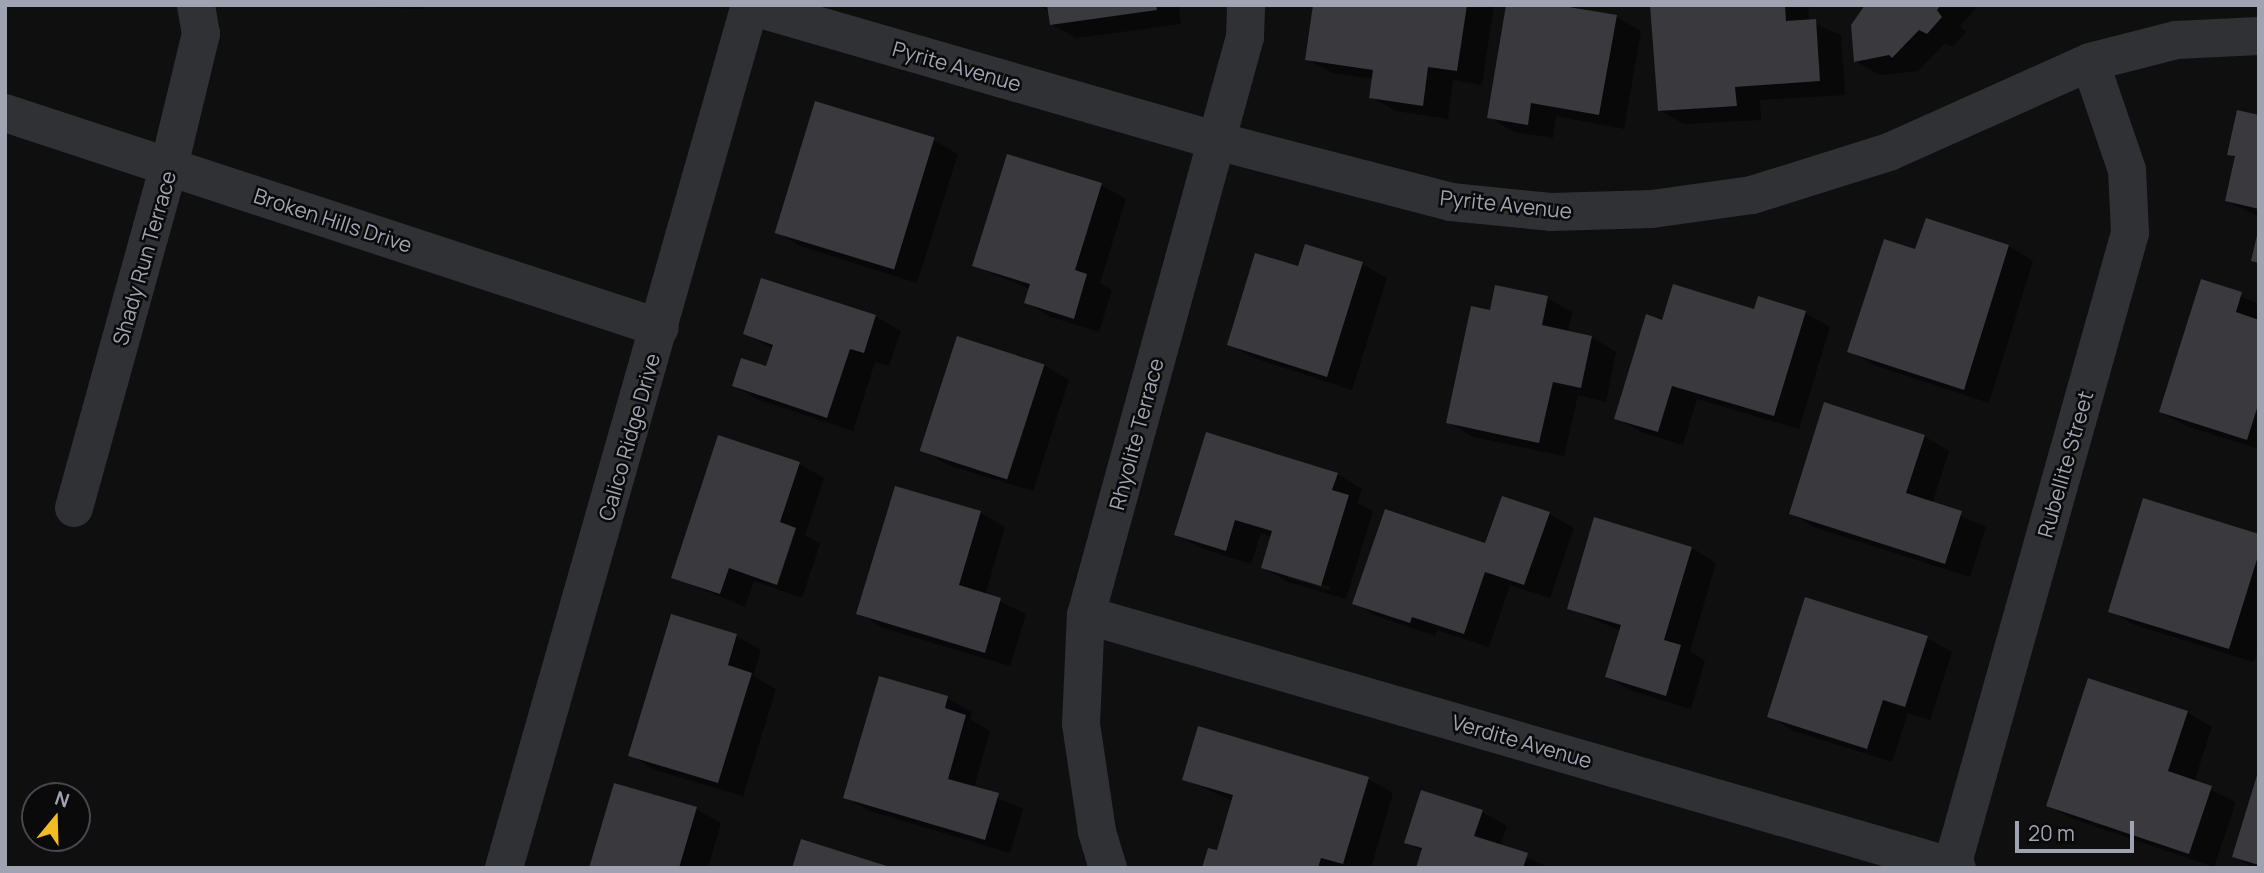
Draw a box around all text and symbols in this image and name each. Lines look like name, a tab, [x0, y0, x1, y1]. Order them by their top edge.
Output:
street label: Pyrite Avenue	[890, 36, 1024, 96]
street label: Shady Run Terrace	[107, 168, 181, 348]
street label: Broken Hills Drive	[251, 183, 415, 257]
street label: Pyrite Avenue	[1439, 185, 1573, 223]
street label: Calico Ridge Drive	[593, 350, 665, 524]
street label: Rhyolite Terrace	[1104, 355, 1168, 513]
street label: Rubellite Street	[2032, 388, 2098, 540]
street label: Verdite Avenue	[1449, 709, 1595, 773]
north arrow	[21, 782, 91, 852]
text: N	[51, 785, 73, 814]
scale bar	[2019, 806, 2138, 850]
text: 20 m	[2028, 819, 2075, 847]

